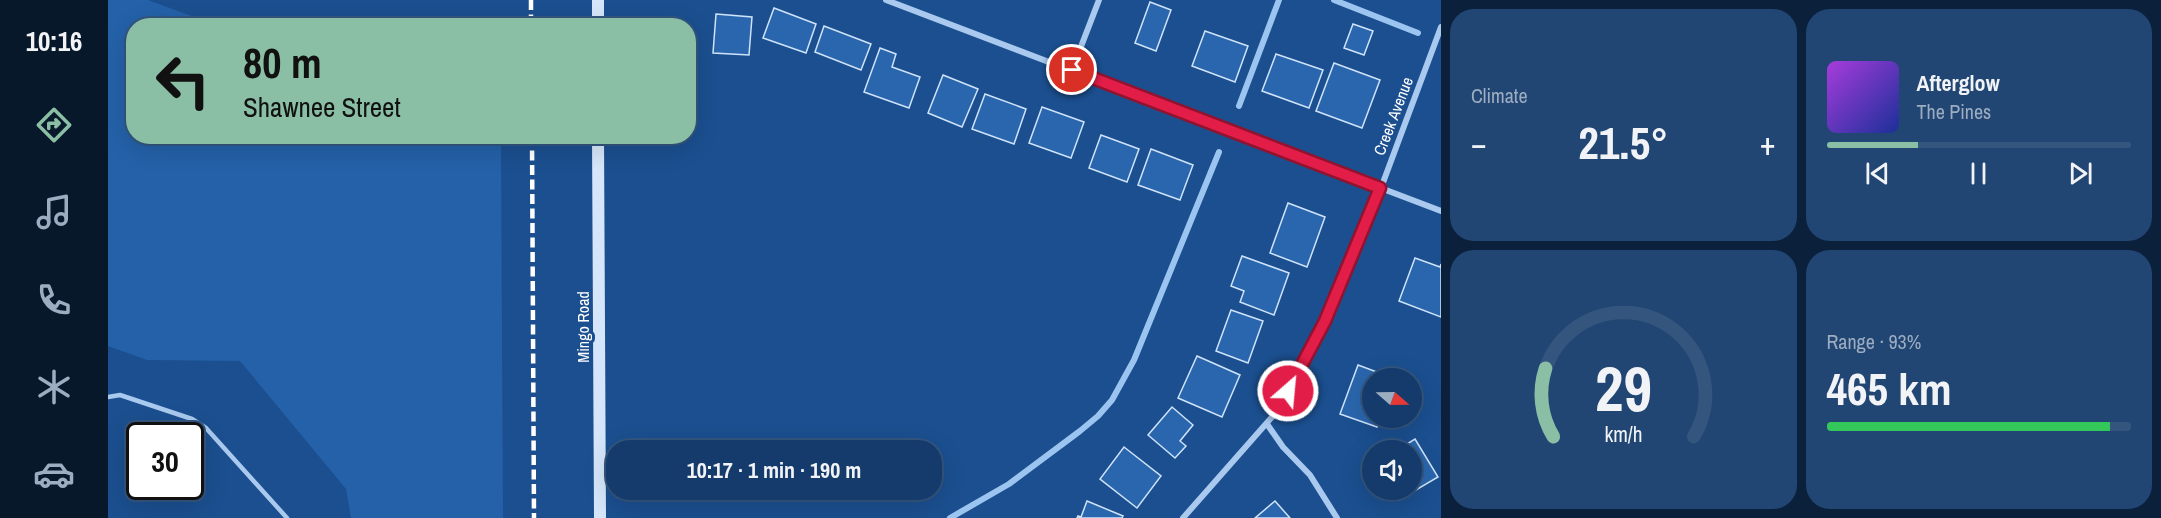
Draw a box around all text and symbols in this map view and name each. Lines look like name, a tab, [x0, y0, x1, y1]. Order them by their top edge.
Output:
text: 10:16	[26, 23, 82, 59]
text: 80 m	[243, 35, 322, 91]
icon: left	[144, 42, 222, 120]
pin	[1046, 44, 1097, 95]
icon: arrive	[1055, 53, 1088, 86]
text: Afterglow	[1917, 68, 2000, 98]
street label: Creek Avenue	[1368, 74, 1418, 158]
text: Climate	[1471, 82, 1528, 109]
text: Shawnee Street	[243, 89, 401, 125]
text: The Pines	[1917, 98, 1991, 125]
icon: directions	[33, 104, 75, 146]
text: 21.5°	[1578, 112, 1668, 173]
text: −	[1471, 121, 1487, 165]
text: +	[1760, 121, 1775, 165]
icon: previous	[1861, 157, 1894, 190]
icon: pause	[1962, 157, 1995, 190]
icon: next	[2064, 157, 2097, 190]
icon: music	[33, 191, 75, 233]
icon: phone	[33, 279, 75, 321]
street label: Mingo Road	[572, 291, 594, 363]
text: Range · 93%	[1827, 328, 1921, 355]
text: 29	[1595, 346, 1652, 430]
text: 465 km	[1827, 358, 1952, 419]
position arrow	[1256, 359, 1320, 423]
icon: climate	[33, 366, 75, 408]
north arrow	[1362, 368, 1422, 428]
map controls	[1362, 368, 1422, 500]
text: km/h	[1604, 420, 1642, 449]
speed limit sign: 30	[126, 422, 204, 500]
button: sound	[1362, 440, 1422, 500]
icon: car	[33, 453, 75, 495]
text: 10:17 · 1 min · 190 m	[687, 455, 861, 485]

